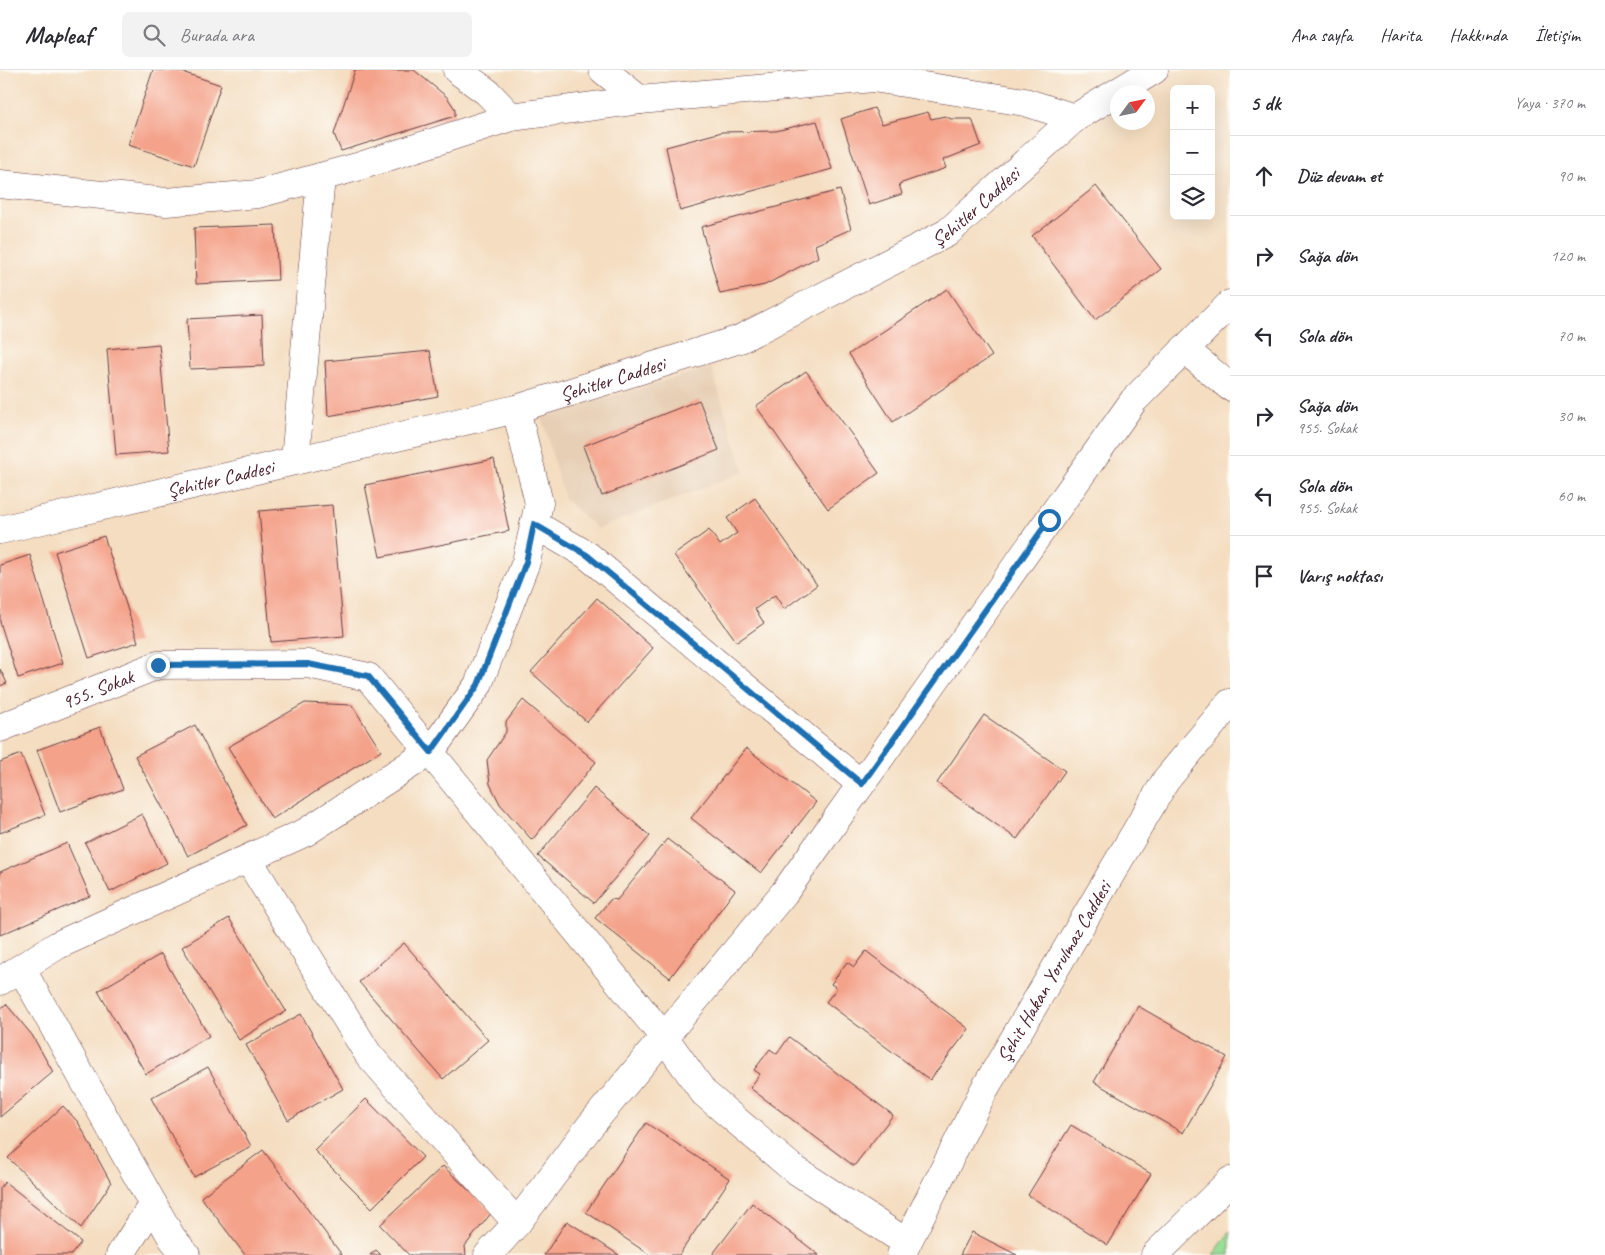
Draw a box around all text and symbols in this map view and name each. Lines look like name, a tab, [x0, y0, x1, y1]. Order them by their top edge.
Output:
search box	[122, 12, 472, 57]
text: Mapleaf	[25, 20, 92, 50]
icon: search	[140, 21, 168, 49]
text: Burada ara	[180, 23, 254, 47]
text: Ana sayfa	[1291, 24, 1352, 46]
text: Harita	[1380, 24, 1421, 46]
text: Hakkında	[1449, 24, 1507, 46]
text: İletişim	[1535, 24, 1580, 46]
north arrow	[1110, 85, 1155, 130]
map controls	[1170, 85, 1215, 220]
button: +	[1170, 85, 1215, 130]
text: 5 dk	[1250, 90, 1281, 116]
text: Yaya · 370 m	[1514, 93, 1585, 113]
button: −	[1170, 130, 1215, 175]
street label: Şehitler Caddesi	[928, 160, 1027, 252]
icon: ahead	[1250, 162, 1278, 190]
text: Düz devam et	[1297, 164, 1382, 188]
text: 90 m	[1558, 166, 1585, 186]
button: layers	[1170, 175, 1215, 220]
icon: right	[1250, 242, 1278, 270]
text: Sağa dön	[1297, 244, 1358, 268]
text: 120 m	[1551, 246, 1585, 266]
icon: left	[1250, 322, 1278, 350]
text: Sola dön	[1297, 324, 1352, 348]
text: 70 m	[1558, 326, 1585, 346]
street label: Şehitler Caddesi	[557, 351, 670, 408]
text: Sağa dön	[1297, 394, 1358, 418]
icon: right	[1250, 402, 1278, 430]
text: 30 m	[1558, 406, 1585, 426]
text: 955. Sokak	[1297, 418, 1357, 438]
street label: Şehitler Caddesi	[164, 454, 278, 503]
text: Sola dön	[1297, 474, 1352, 498]
icon: left	[1250, 482, 1278, 510]
text: 60 m	[1558, 486, 1585, 506]
text: 955. Sokak	[1297, 498, 1357, 518]
route start	[1038, 509, 1061, 532]
icon: arrive	[1250, 562, 1278, 590]
text: Varış noktası	[1297, 564, 1382, 588]
route end	[147, 654, 170, 677]
street label: 955. Sokak	[58, 663, 139, 715]
street label: Şehit Hakan Yorulmaz Caddesi	[991, 875, 1118, 1067]

